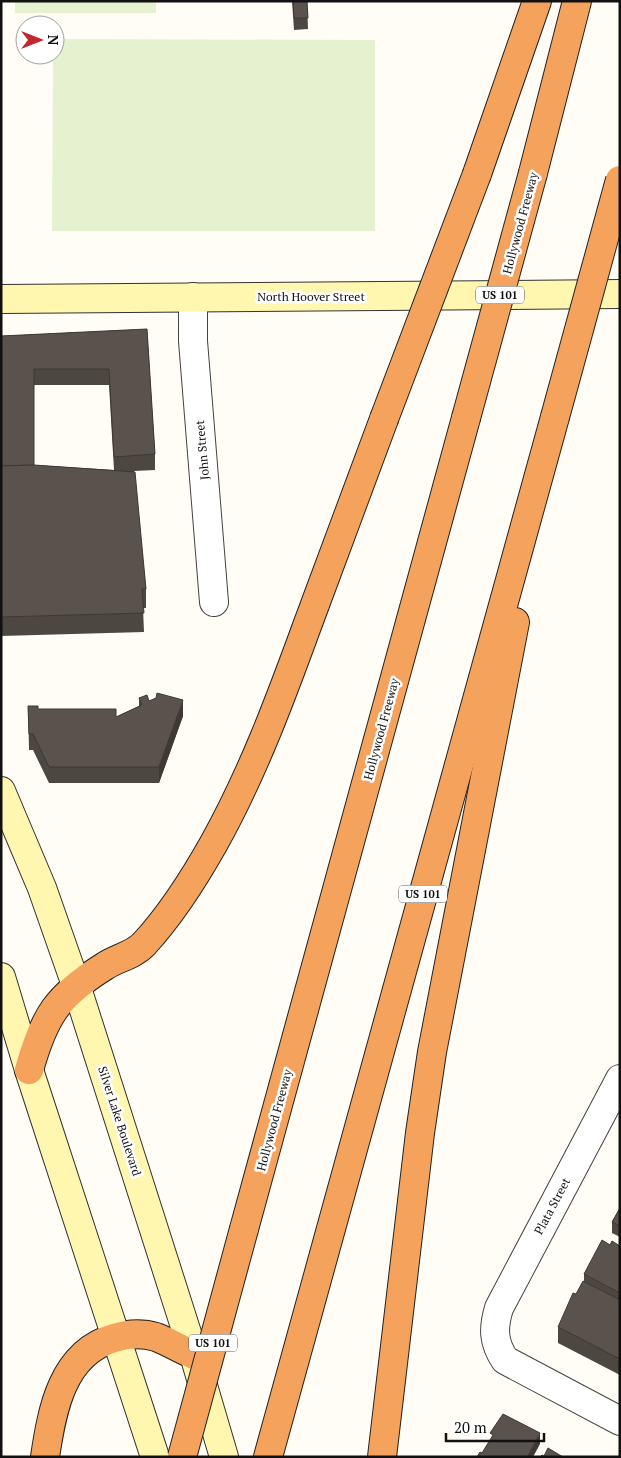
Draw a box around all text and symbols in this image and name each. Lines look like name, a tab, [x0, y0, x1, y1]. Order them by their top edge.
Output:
north arrow	[15, 15, 65, 65]
text: N	[44, 35, 63, 46]
street label: Hollywood Freeway	[499, 170, 541, 275]
road number: US 101	[476, 286, 524, 304]
street label: North Hoover Street	[257, 289, 365, 304]
street label: John Street	[192, 419, 212, 480]
street label: Hollywood Freeway	[360, 676, 402, 781]
road number: US 101	[399, 886, 447, 902]
street label: Silver Lake Boulevard	[95, 1064, 145, 1178]
street label: Hollywood Freeway	[253, 1067, 295, 1172]
street label: Plata Street	[531, 1175, 573, 1237]
road number: US 101	[189, 1335, 237, 1352]
scale bar	[446, 1410, 544, 1442]
text: 20 m	[454, 1417, 487, 1437]

